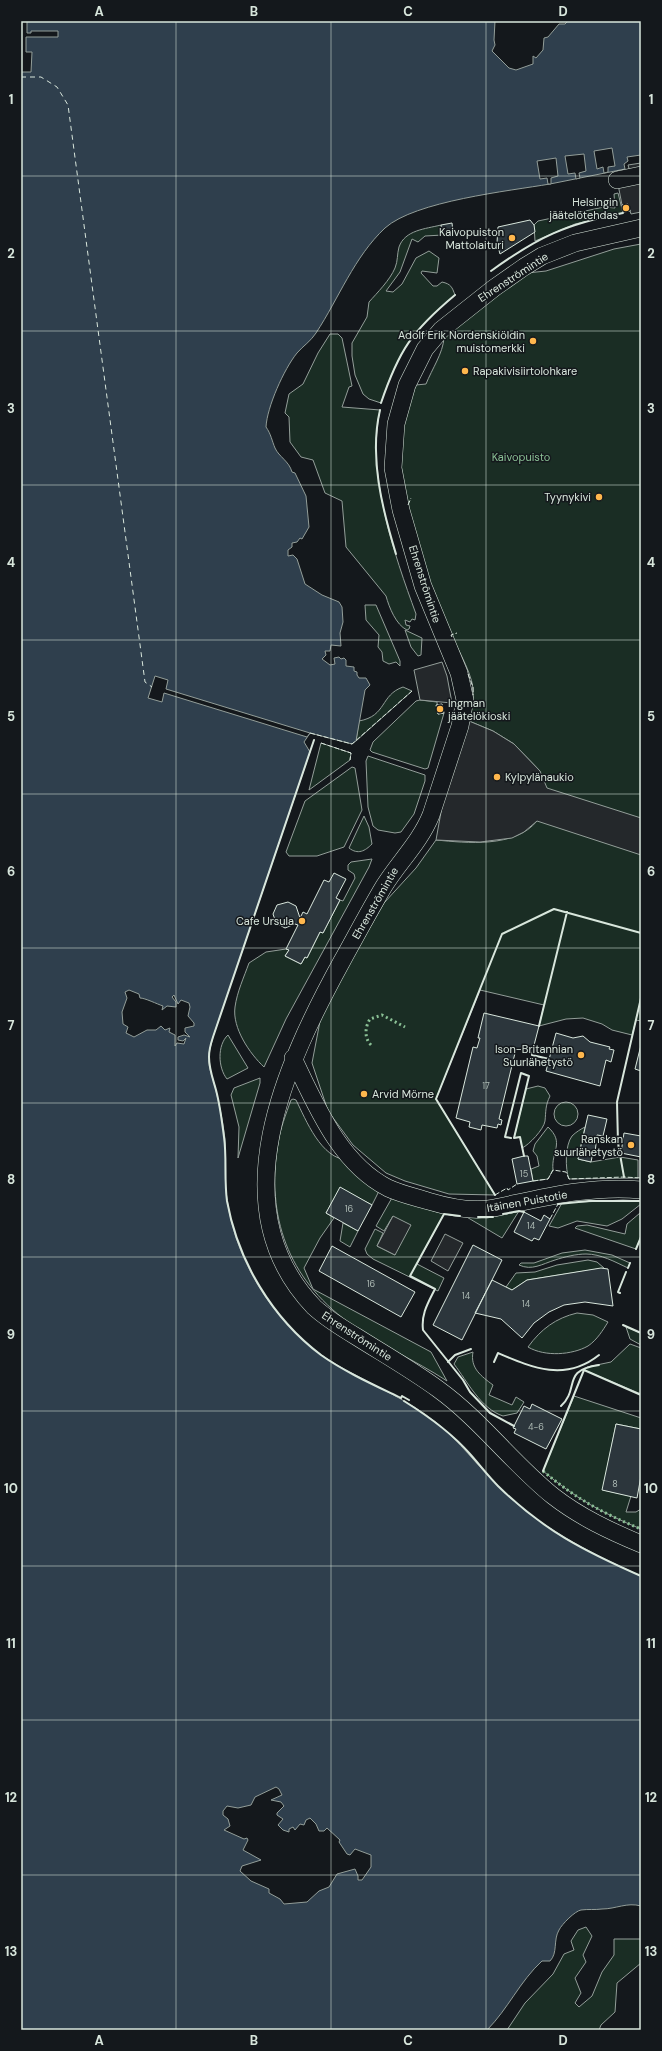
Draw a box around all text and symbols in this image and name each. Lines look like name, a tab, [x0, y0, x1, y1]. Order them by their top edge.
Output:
text: A	[94, 3, 104, 20]
text: B	[250, 3, 258, 20]
text: C	[403, 3, 413, 20]
text: D	[558, 3, 568, 20]
text: 1	[9, 91, 13, 108]
text: 1	[649, 91, 653, 108]
place label: Helsingin jäätelötehdas	[548, 195, 618, 222]
marker: Helsingin jäätelötehdas	[621, 203, 631, 213]
place label: Kaivopuiston Mattolaituri	[439, 225, 504, 252]
marker: Kaivopuiston Mattolaituri	[507, 233, 517, 243]
text: 2	[7, 245, 15, 262]
text: 2	[647, 245, 655, 262]
street label: Ehrenströmintie	[475, 249, 551, 305]
place label: Adolf Erik Nordenskiöldin muistomerkki	[398, 328, 525, 355]
marker: Adolf Erik Nordenskiöldin muistomerkki	[528, 336, 538, 346]
place label: Rapakivisiirtolohkare	[473, 364, 577, 378]
marker: Rapakivisiirtolohkare	[460, 366, 470, 376]
text: 3	[7, 400, 15, 417]
text: 3	[647, 400, 655, 417]
park label: Kaivopuisto	[492, 450, 550, 464]
place label: Tyynykivi	[544, 490, 591, 504]
marker: Tyynykivi	[594, 492, 604, 502]
street label: Ehrenströmintie	[406, 543, 444, 625]
text: 4	[7, 554, 15, 571]
text: 4	[647, 554, 655, 571]
place label: Ingman jäätelökioski	[447, 696, 510, 723]
marker: Ingman jäätelökioski	[435, 704, 445, 714]
text: 5	[7, 708, 15, 725]
text: 5	[647, 708, 655, 725]
place label: Kylpylänaukio	[505, 770, 574, 784]
marker: Kylpylänaukio	[492, 772, 502, 782]
text: 6	[7, 863, 15, 880]
text: 6	[647, 863, 655, 880]
street label: Ehrenströmintie	[349, 864, 401, 942]
place label: Cafe Ursula	[236, 914, 294, 928]
marker: Cafe Ursula	[297, 916, 307, 926]
text: 7	[8, 1017, 15, 1034]
text: 7	[648, 1017, 655, 1034]
place label: Ison-Britannian Suurlähetystö	[495, 1042, 573, 1069]
marker: Ison-Britannian Suurlähetystö	[576, 1050, 586, 1060]
house number: 17	[482, 1080, 490, 1092]
place label: Arvid Mörne	[372, 1087, 434, 1101]
marker: Arvid Mörne	[359, 1089, 369, 1099]
place label: Ranskan suurlähetystö	[554, 1132, 623, 1159]
marker: Ranskan suurlähetystö	[626, 1140, 636, 1150]
house number: 15	[520, 1168, 528, 1180]
text: 8	[7, 1171, 15, 1188]
text: 8	[647, 1171, 655, 1188]
street label: Itäinen Puistotie	[486, 1187, 568, 1215]
house number: 16	[345, 1203, 354, 1215]
house number: 14	[527, 1220, 536, 1232]
house number: 16	[367, 1278, 376, 1290]
house number: 14	[462, 1290, 471, 1302]
house number: 14	[522, 1298, 531, 1310]
street label: Ehrenströmintie	[319, 1308, 395, 1364]
text: 9	[7, 1326, 15, 1343]
text: 9	[647, 1326, 655, 1343]
house number: 4-6	[528, 1421, 544, 1433]
house number: 8	[612, 1478, 618, 1490]
text: 10	[4, 1480, 18, 1497]
text: 10	[644, 1480, 658, 1497]
text: 11	[6, 1635, 16, 1652]
text: 11	[646, 1635, 656, 1652]
text: 12	[5, 1789, 17, 1806]
text: 12	[645, 1789, 657, 1806]
text: 13	[5, 1943, 17, 1960]
text: 13	[645, 1943, 657, 1960]
text: A	[94, 2032, 104, 2049]
text: B	[250, 2032, 258, 2049]
text: C	[403, 2032, 413, 2049]
text: D	[558, 2032, 568, 2049]

